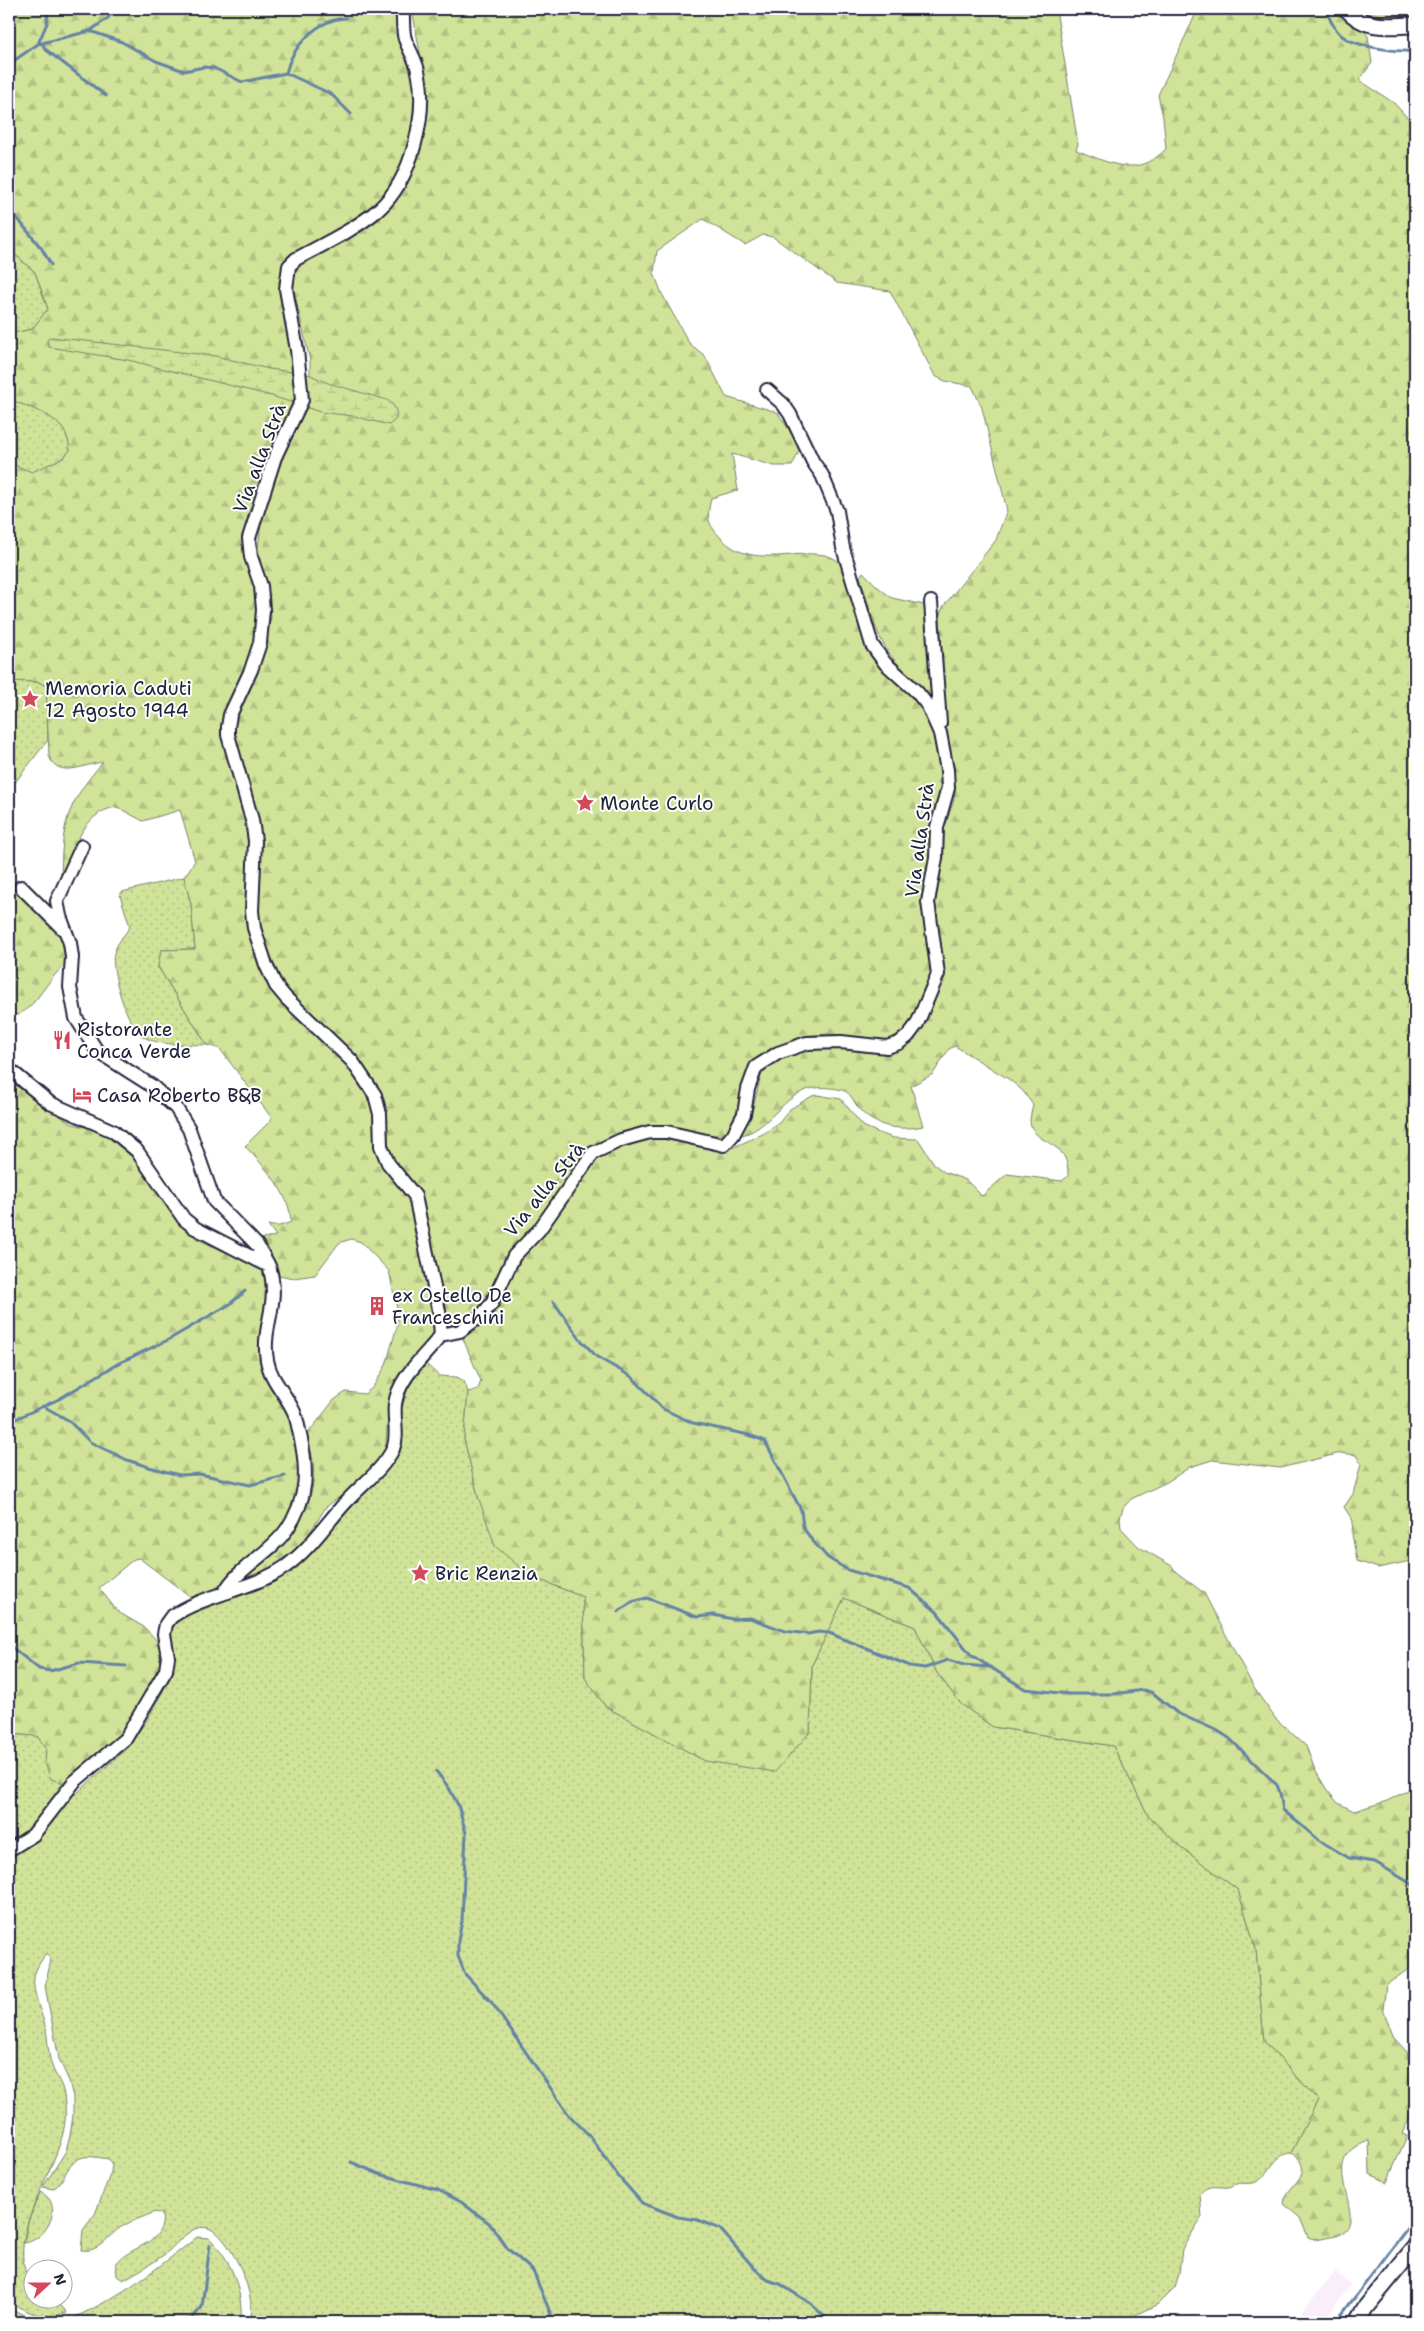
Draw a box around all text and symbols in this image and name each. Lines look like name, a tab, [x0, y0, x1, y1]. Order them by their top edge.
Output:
street label: Via alla Strà	[227, 400, 292, 517]
place label: Memoria Caduti 12 Agosto 1944	[45, 676, 192, 723]
place icon: Memoria Caduti 12 Agosto 1944	[19, 688, 41, 710]
street label: Via alla Strà	[899, 781, 940, 899]
place label: Monte Curlo	[600, 791, 713, 816]
place icon: Monte Curlo	[574, 792, 596, 814]
place label: Ristorante Conca Verde	[77, 1017, 191, 1064]
restaurant icon: Ristorante Conca Verde	[51, 1029, 73, 1051]
place label: Casa Roberto B&B	[97, 1083, 261, 1108]
hotel icon: Casa Roberto B&B	[71, 1084, 93, 1106]
street label: Via alla Strà	[498, 1136, 591, 1242]
place label: ex Ostello De Franceschini	[392, 1283, 512, 1330]
building icon: ex Ostello De Franceschini	[366, 1295, 388, 1317]
place label: Bric Renzia	[435, 1561, 538, 1586]
place icon: Bric Renzia	[409, 1562, 431, 1584]
north arrow	[22, 2258, 72, 2308]
text: N	[50, 2271, 71, 2288]

